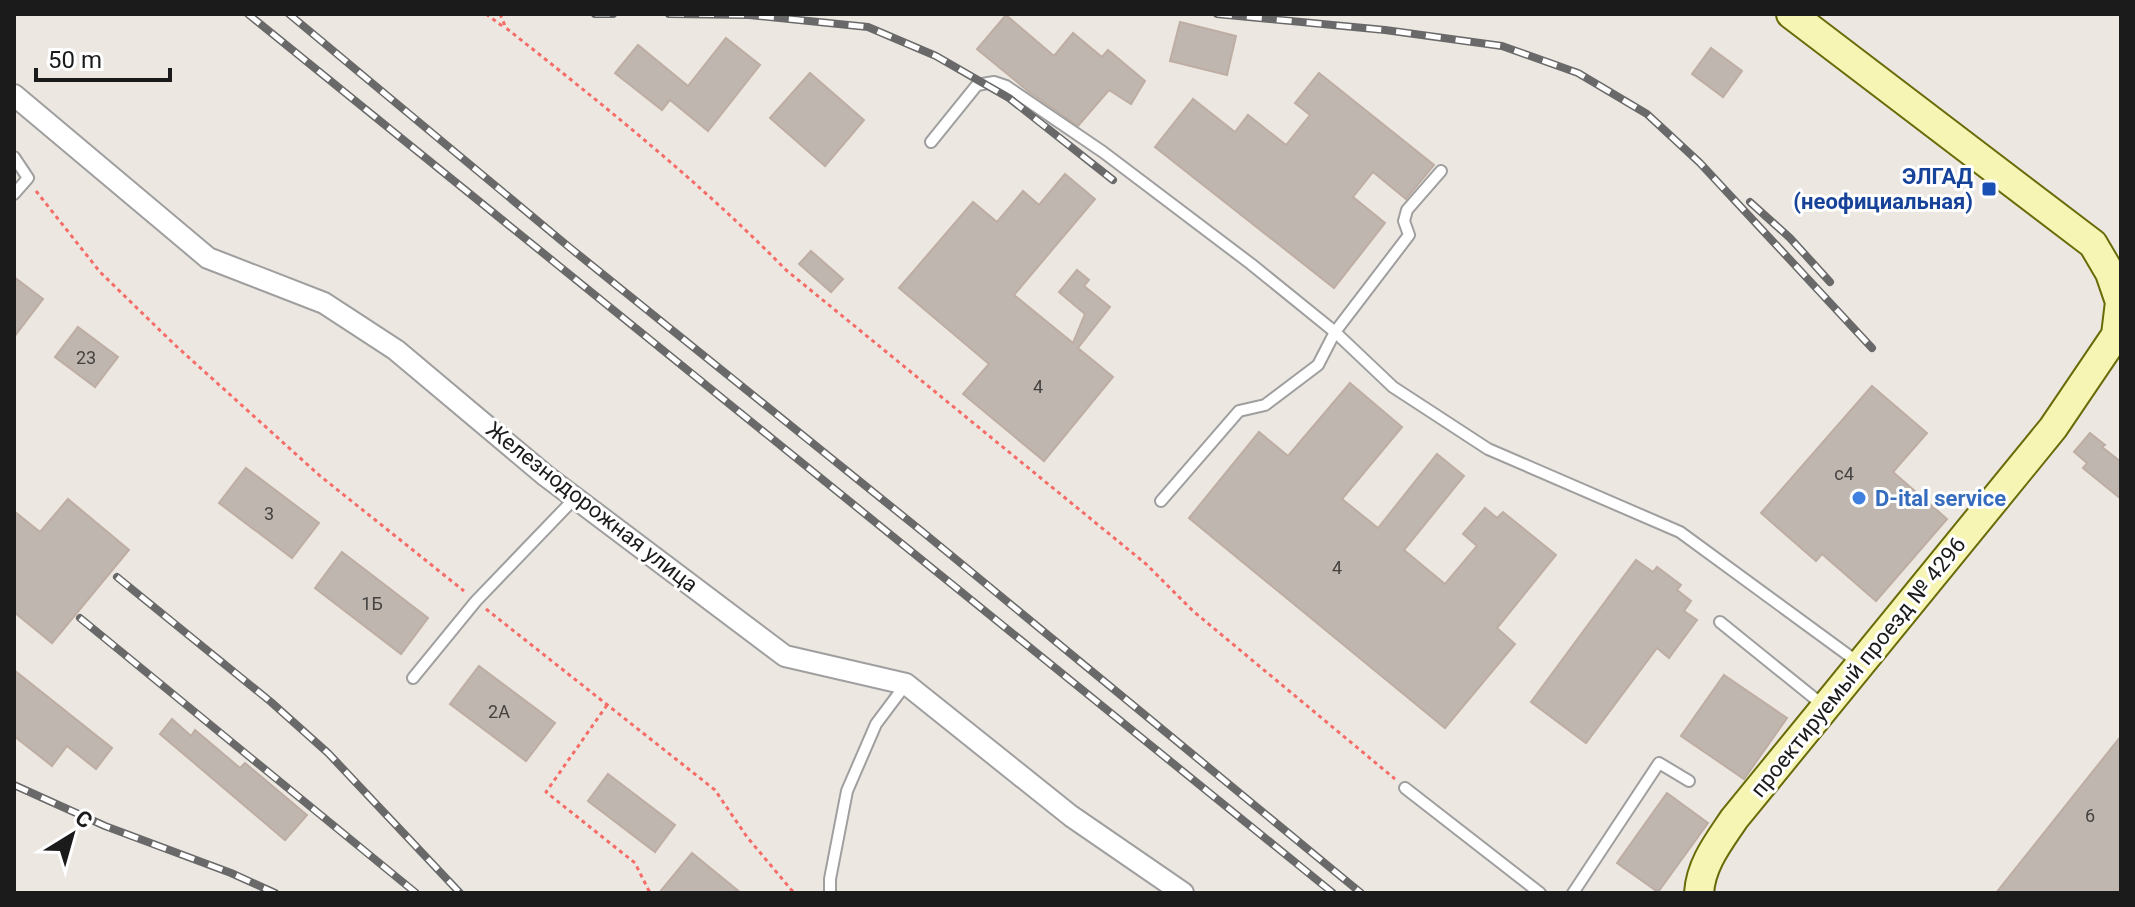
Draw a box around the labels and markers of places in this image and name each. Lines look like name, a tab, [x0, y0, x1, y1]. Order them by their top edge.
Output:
place label: ЭЛГАД (неофициальная)	[1793, 164, 1974, 214]
marker: ЭЛГАД (неофициальная)	[1980, 180, 1998, 198]
place label: D-ital service	[1875, 486, 2006, 511]
marker: D-ital service	[1850, 489, 1868, 507]

